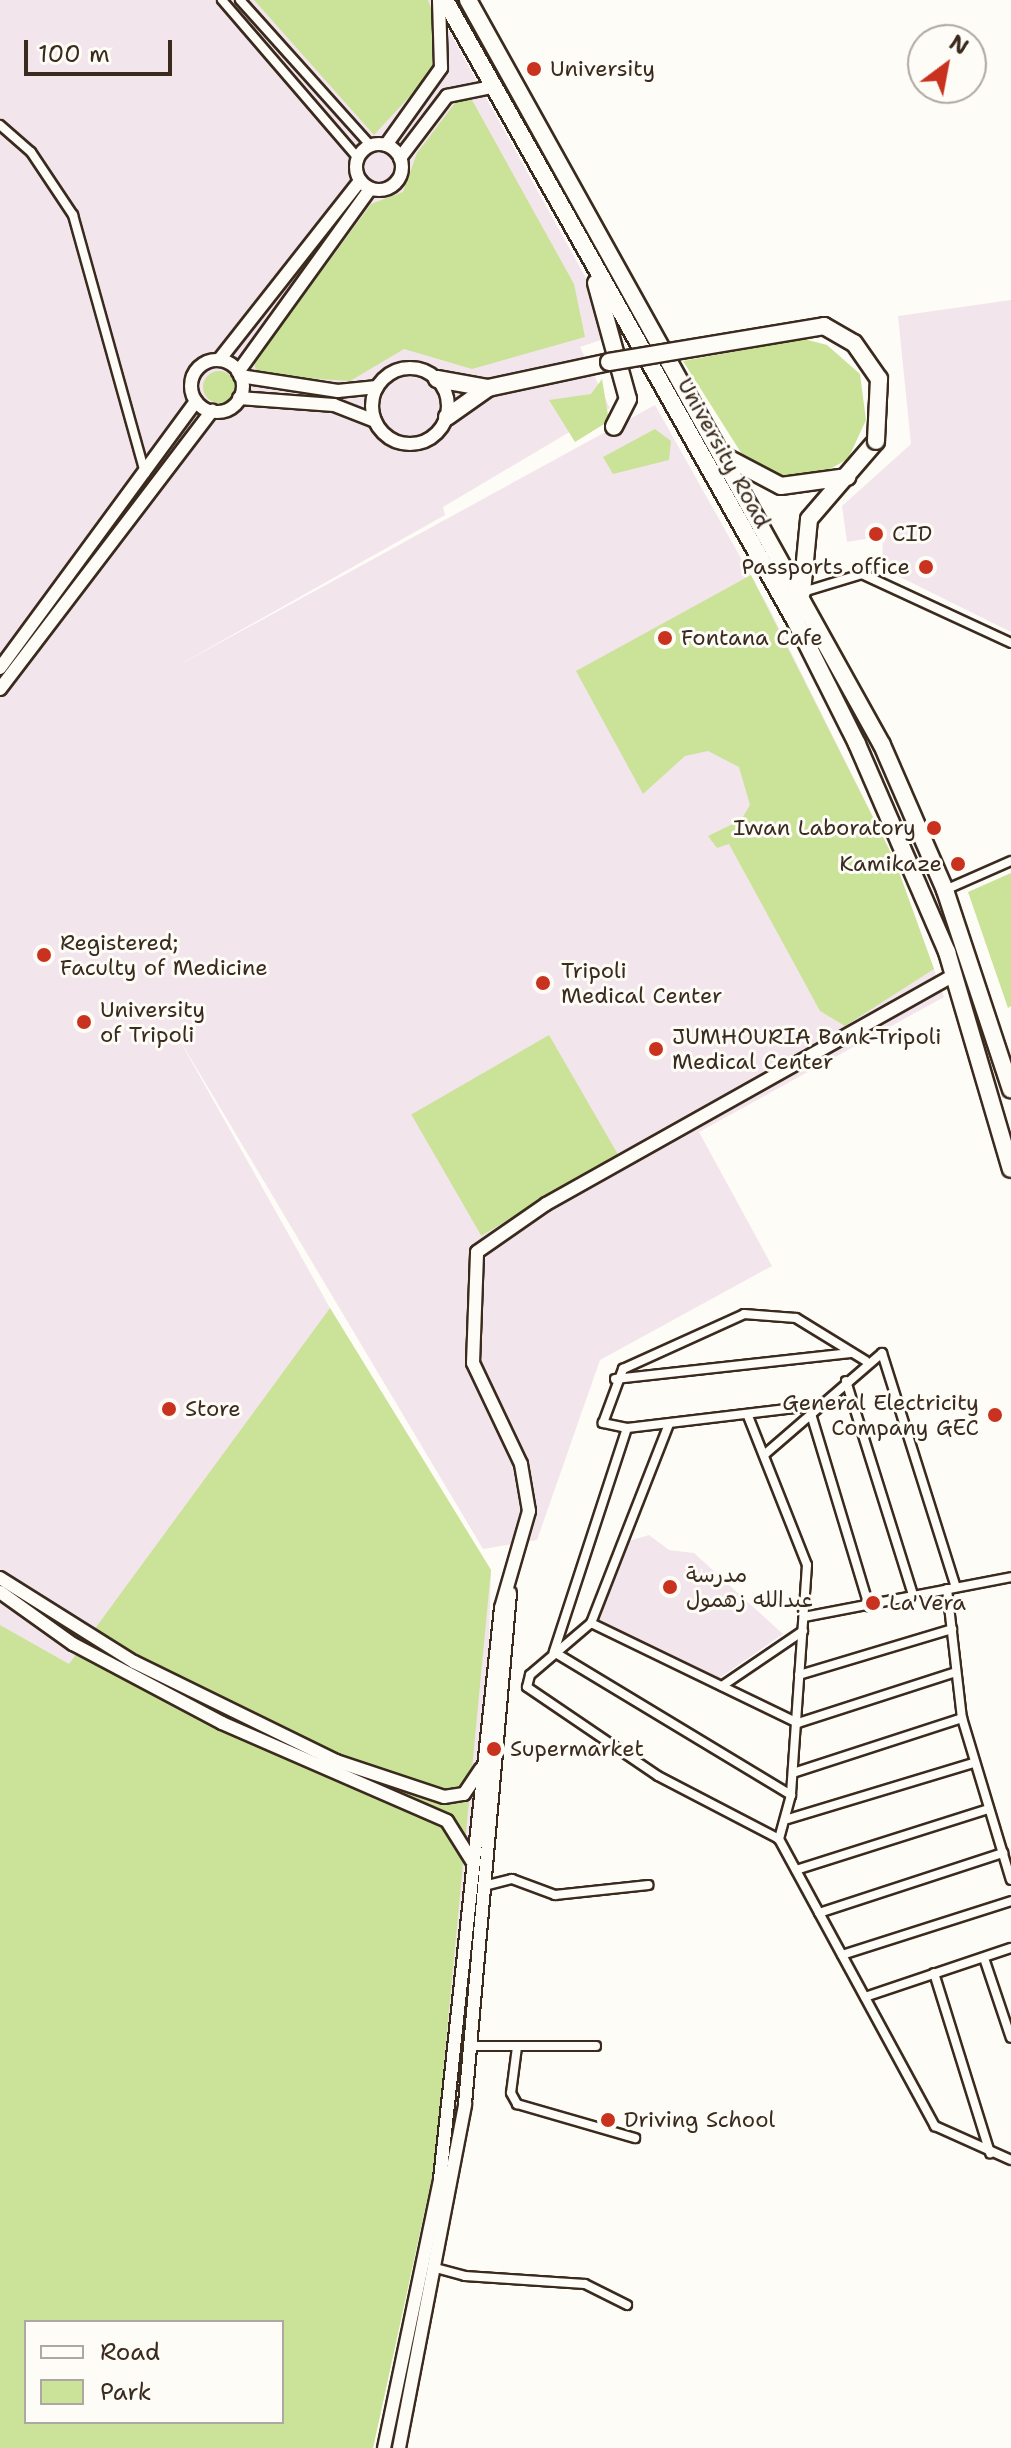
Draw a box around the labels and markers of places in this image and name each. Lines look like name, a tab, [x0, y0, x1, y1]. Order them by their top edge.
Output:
place label: University	[550, 56, 655, 82]
marker: University	[525, 60, 543, 78]
place label: CID	[892, 521, 932, 547]
marker: CID	[867, 525, 885, 543]
place label: Passports office	[741, 554, 910, 580]
marker: Passports office	[917, 558, 935, 576]
place label: Fontana Cafe	[681, 625, 823, 651]
marker: Fontana Cafe	[656, 629, 674, 647]
place label: Iwan Laboratory	[733, 815, 916, 841]
marker: Iwan Laboratory	[923, 817, 945, 839]
place label: Kamikaze	[839, 851, 942, 877]
marker: Kamikaze	[949, 855, 967, 873]
place label: Registered; Faculty of Medicine	[60, 929, 268, 980]
marker: Registered; Faculty of Medicine	[35, 946, 53, 964]
place label: Tripoli Medical Center	[561, 957, 722, 1008]
marker: Tripoli Medical Center	[532, 972, 554, 994]
place label: University of Tripoli	[100, 996, 205, 1048]
marker: University of Tripoli	[75, 1013, 93, 1031]
place label: JUMHOURIA Bank-Tripoli Medical Center	[672, 1023, 941, 1074]
marker: JUMHOURIA Bank-Tripoli Medical Center	[647, 1040, 665, 1058]
place label: General Electricity Company GEC	[782, 1389, 979, 1440]
place label: Store	[185, 1396, 241, 1422]
marker: Store	[160, 1400, 178, 1418]
marker: General Electricity Company GEC	[986, 1406, 1004, 1424]
place label: مدرسة عبدالله زهمول	[686, 1561, 813, 1612]
marker: مدرسة عبدالله زهمول	[661, 1578, 679, 1596]
place label: La'Vera	[889, 1590, 966, 1616]
marker: La'Vera	[864, 1594, 882, 1612]
place label: Supermarket	[510, 1736, 644, 1762]
marker: Supermarket	[485, 1740, 503, 1758]
place label: Driving School	[624, 2107, 775, 2133]
marker: Driving School	[599, 2111, 617, 2129]

